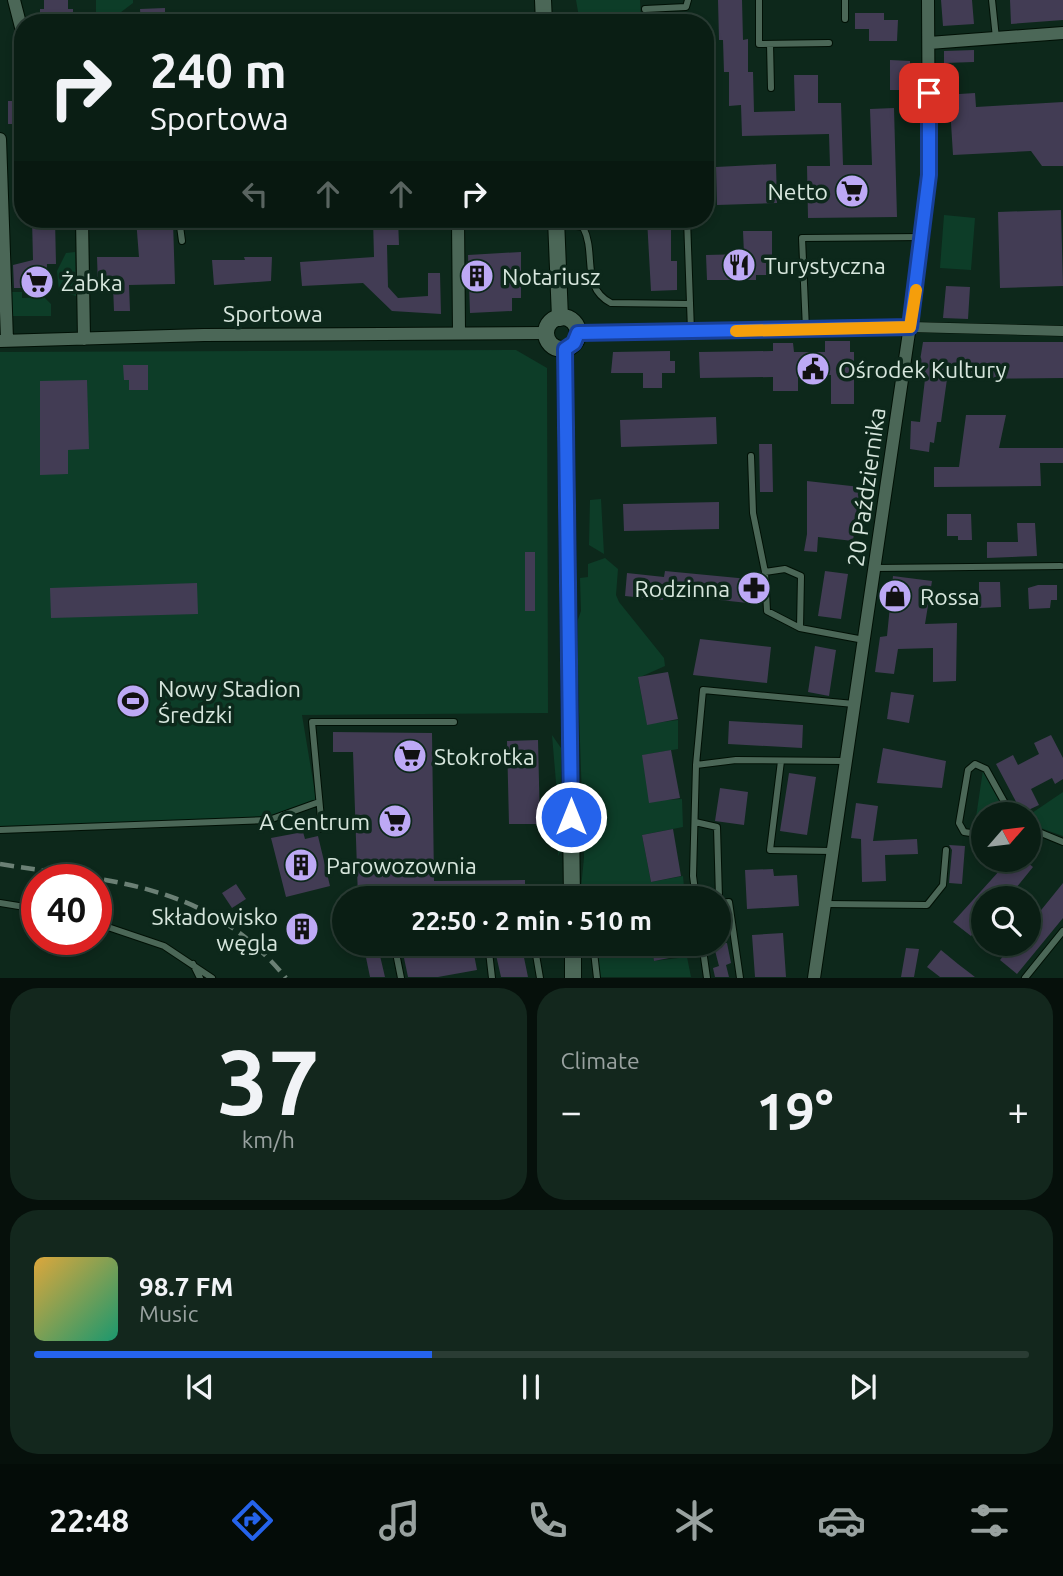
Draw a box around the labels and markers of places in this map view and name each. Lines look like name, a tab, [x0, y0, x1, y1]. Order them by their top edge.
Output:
pin	[899, 63, 959, 123]
supermarket icon: Netto	[833, 172, 871, 210]
place label: Netto	[767, 179, 828, 204]
restaurant icon: Turystyczna	[720, 246, 758, 284]
place label: Turystyczna	[764, 253, 886, 278]
building icon: Notariusz	[458, 257, 496, 295]
supermarket icon: Żabka	[18, 263, 56, 301]
place label: Notariusz	[502, 264, 601, 289]
place label: Żabka	[61, 270, 123, 295]
public building icon: Ośrodek Kultury	[794, 350, 832, 388]
place label: Ośrodek Kultury	[838, 357, 1007, 382]
pharmacy icon: Rodzinna	[735, 569, 773, 607]
place label: Rodzinna	[635, 576, 730, 601]
shop icon: Rossa	[876, 577, 914, 615]
place label: Rossa	[920, 584, 980, 609]
place label: Nowy Stadion Średzki	[158, 676, 301, 727]
sports icon: Nowy Stadion Średzki	[114, 682, 152, 720]
supermarket icon: Stokrotka	[391, 737, 429, 775]
place label: Stokrotka	[434, 744, 535, 769]
supermarket icon: A Centrum	[376, 802, 414, 840]
place label: A Centrum	[259, 809, 370, 834]
building icon: Parowozownia	[282, 846, 320, 884]
place label: Parowozownia	[326, 853, 477, 878]
place label: Składowisko węgla	[151, 904, 278, 955]
building icon: Składowisko węgla	[283, 910, 321, 948]

